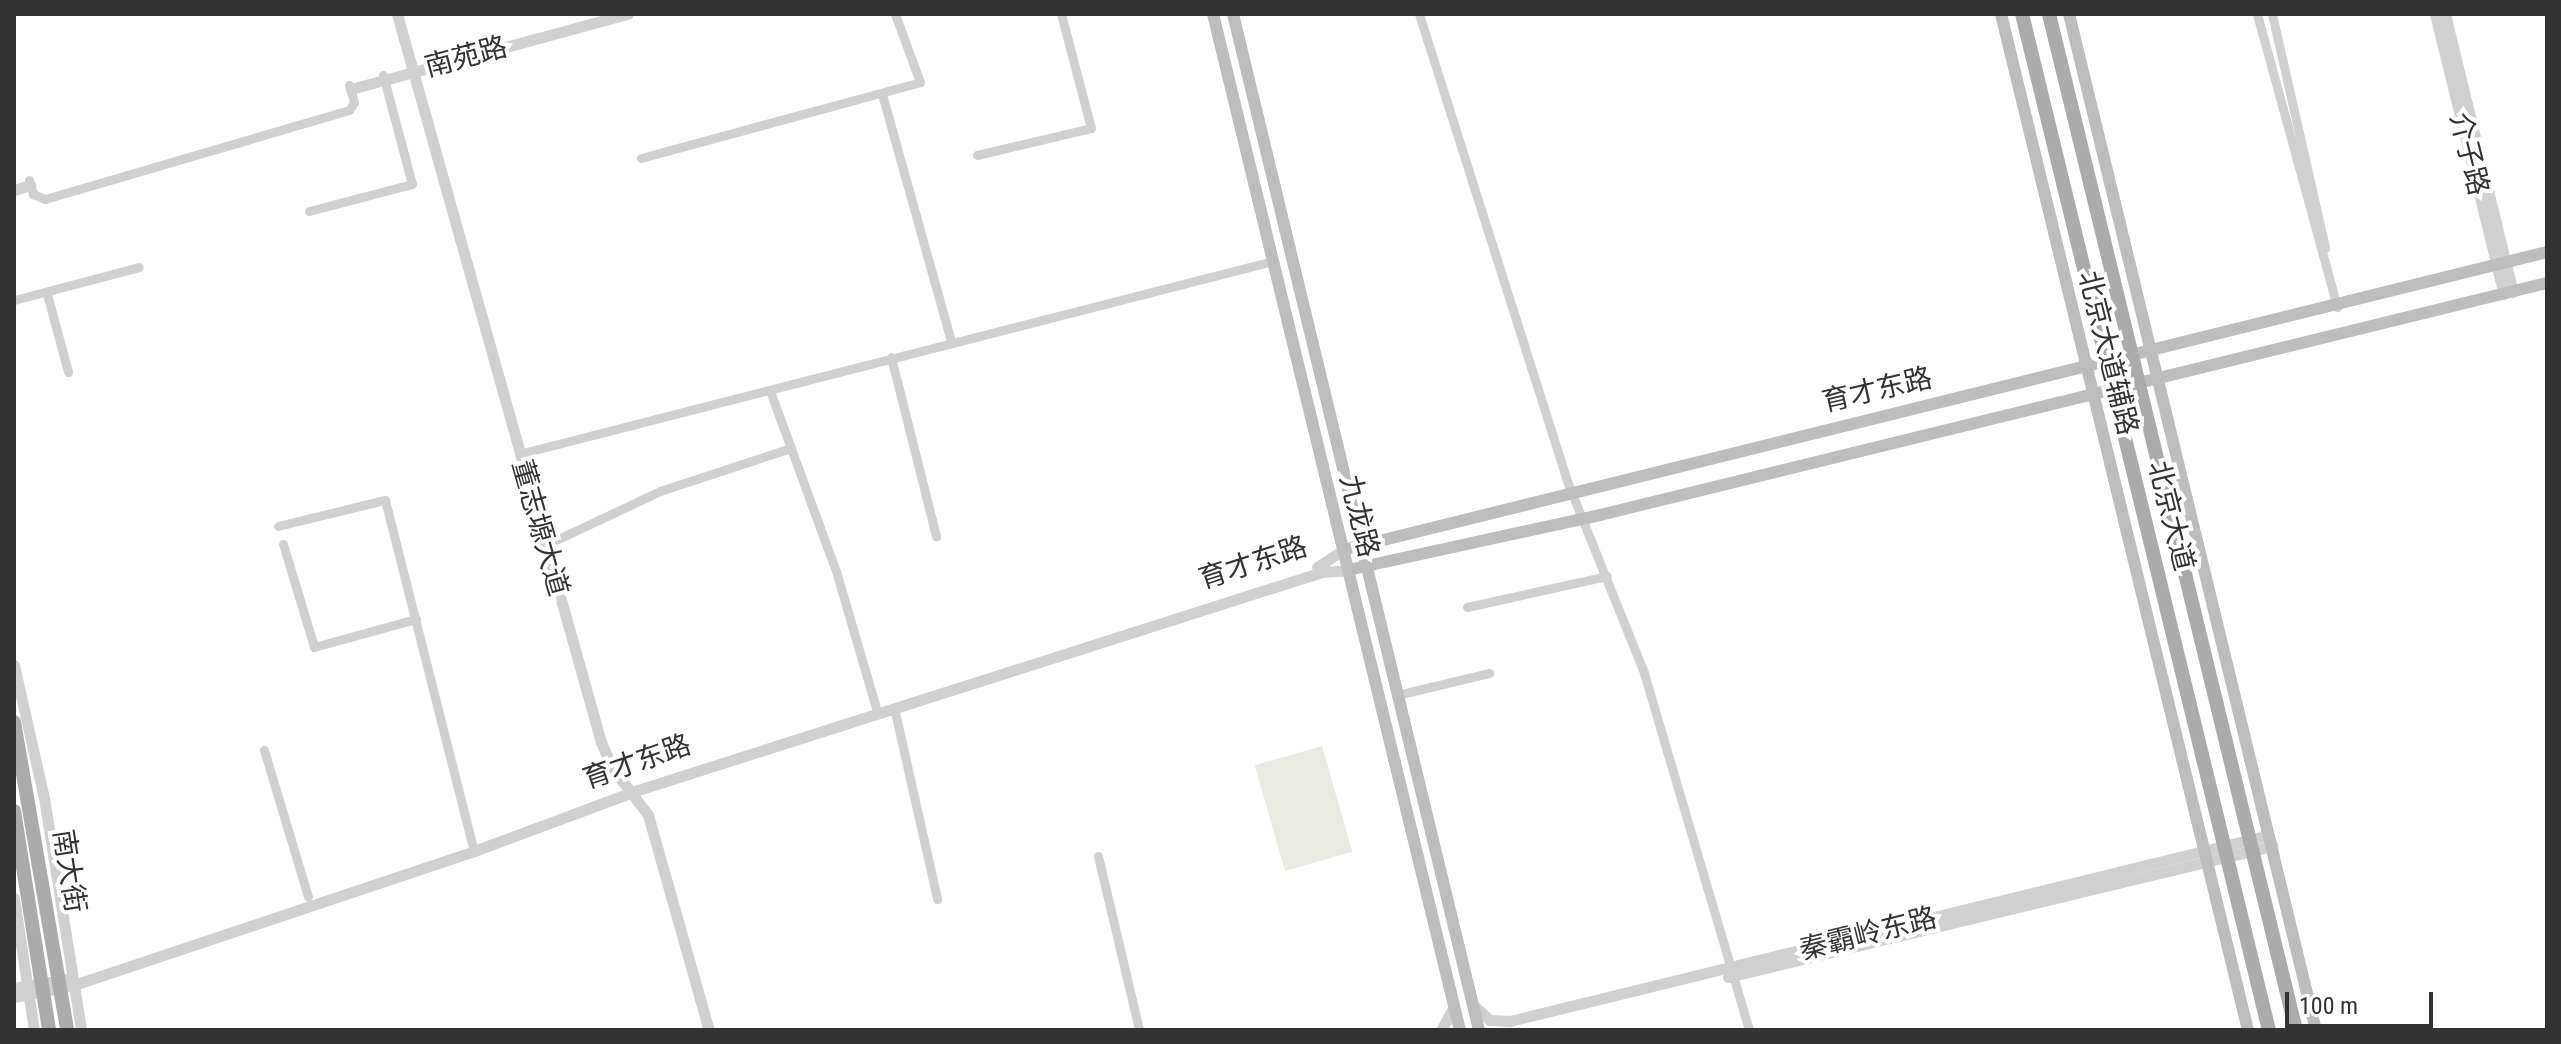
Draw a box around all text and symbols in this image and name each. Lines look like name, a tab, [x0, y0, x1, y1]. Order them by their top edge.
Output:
street label: 南苑路	[421, 30, 511, 84]
street label: 介子路	[2443, 109, 2495, 199]
street label: 北京大道辅路	[2071, 267, 2145, 439]
street label: 育才东路	[1819, 361, 1935, 419]
street label: 董志塬大道	[505, 456, 575, 600]
street label: 北京大道	[2141, 458, 2201, 574]
street label: 九龙路	[1333, 471, 1385, 561]
street label: 育才东路	[1195, 530, 1311, 596]
street label: 育才东路	[579, 728, 695, 796]
street label: 南大街	[46, 827, 92, 915]
street label: 秦霸岭东路	[1796, 901, 1940, 967]
scale bar	[2289, 976, 2437, 1026]
text: 100 m	[2299, 992, 2358, 1020]

